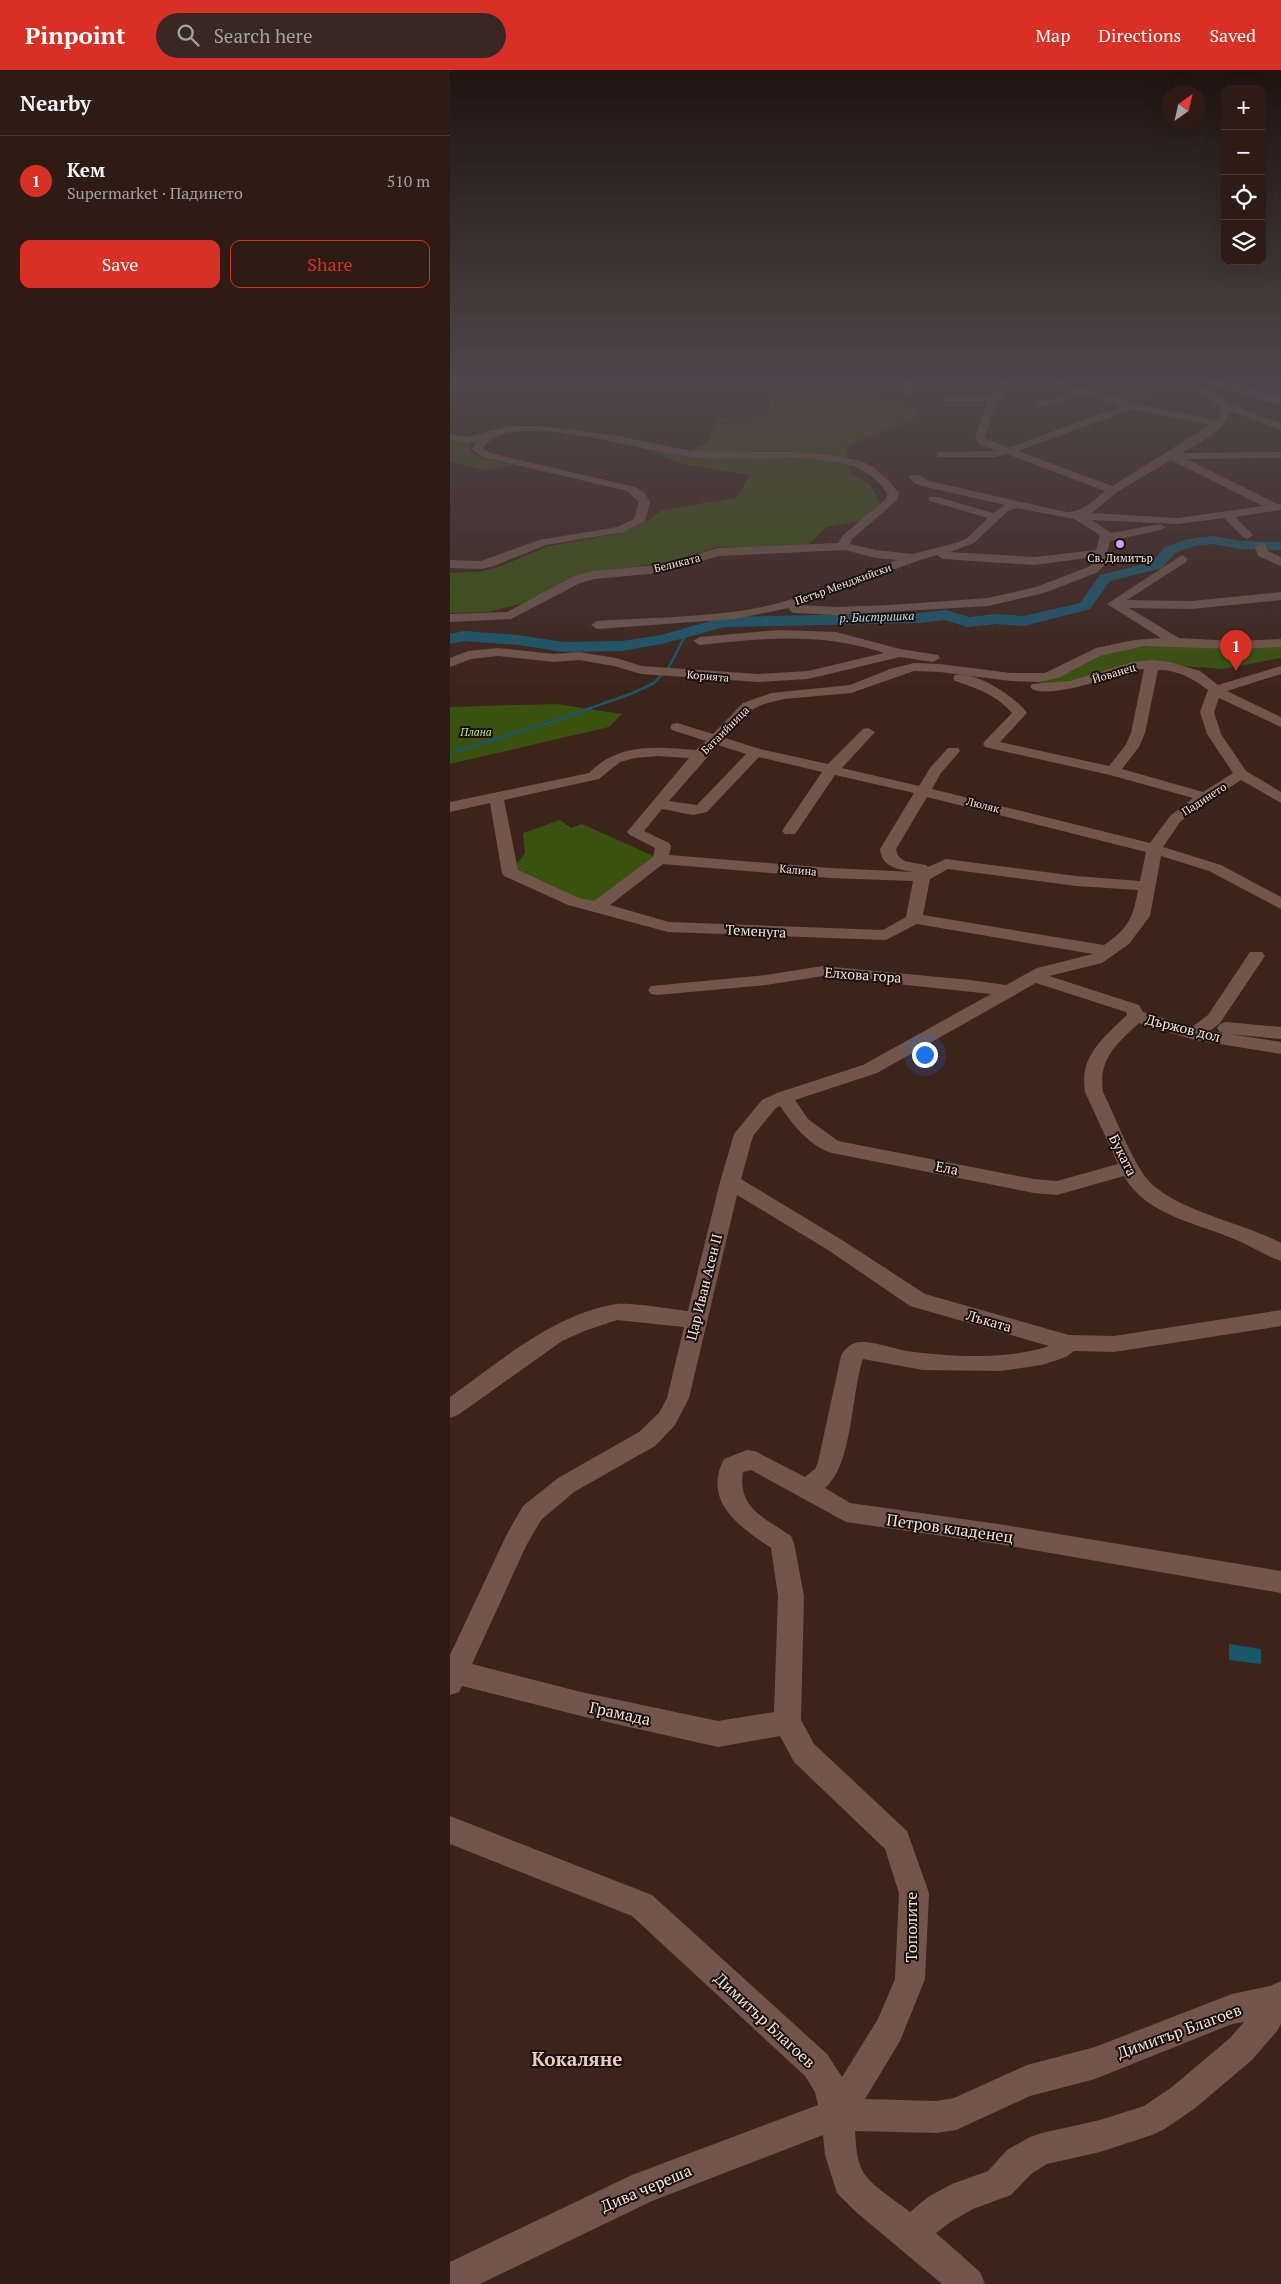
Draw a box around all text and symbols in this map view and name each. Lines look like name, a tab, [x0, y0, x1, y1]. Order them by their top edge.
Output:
search box	[156, 13, 506, 58]
text: Pinpoint	[25, 19, 126, 51]
icon: search	[174, 21, 202, 49]
text: Search here	[214, 23, 312, 48]
text: Map	[1035, 23, 1070, 47]
text: Directions	[1098, 23, 1181, 47]
text: Saved	[1209, 23, 1256, 47]
north arrow	[1161, 85, 1206, 130]
map controls	[1221, 85, 1266, 265]
button: +	[1221, 85, 1266, 130]
text: Nearby	[20, 89, 91, 117]
button: −	[1221, 130, 1266, 175]
text: Кем	[67, 157, 105, 182]
text: 1	[31, 170, 41, 192]
text: 510 m	[387, 170, 430, 192]
button: locate	[1221, 175, 1266, 220]
text: Supermarket · Падинето	[67, 182, 243, 204]
button: layers	[1221, 220, 1266, 265]
button: Save	[20, 240, 220, 288]
button: Share	[230, 240, 430, 288]
marker: Св. Димитър	[1114, 538, 1126, 550]
street label: Беликата	[652, 550, 702, 575]
place label: Св. Димитър	[1087, 551, 1153, 565]
street label: Петър Менджийски	[793, 560, 893, 608]
water label: р. Бистришка	[839, 608, 915, 625]
pin: 1	[1220, 630, 1252, 671]
street label: Йованец	[1091, 660, 1138, 686]
street label: Корията	[686, 667, 730, 685]
street label: Батаийница	[698, 703, 752, 757]
park label: Плана	[459, 725, 492, 739]
street label: Падинето	[1179, 779, 1229, 819]
street label: Люляк	[964, 794, 1001, 816]
street label: Калина	[779, 861, 818, 879]
street label: Теменуга	[725, 919, 787, 942]
street label: Елхова гора	[824, 962, 902, 987]
street label: Държов дол	[1144, 1009, 1223, 1046]
your location	[912, 1042, 938, 1068]
street label: Буката	[1105, 1131, 1142, 1179]
street label: Ела	[934, 1156, 960, 1179]
street label: Цар Иван Асен II	[681, 1231, 726, 1342]
street label: Лъката	[963, 1305, 1014, 1336]
street label: Петров кладенец	[885, 1508, 1015, 1548]
street label: Грамада	[587, 1696, 653, 1730]
street label: Тополите	[900, 1892, 922, 1962]
street label: Димитър Благоев	[710, 1967, 820, 2073]
street label: Димитър Благоев	[1114, 1998, 1244, 2064]
district label: Кокаляне	[531, 2046, 623, 2071]
street label: Дива череша	[597, 2159, 695, 2217]

